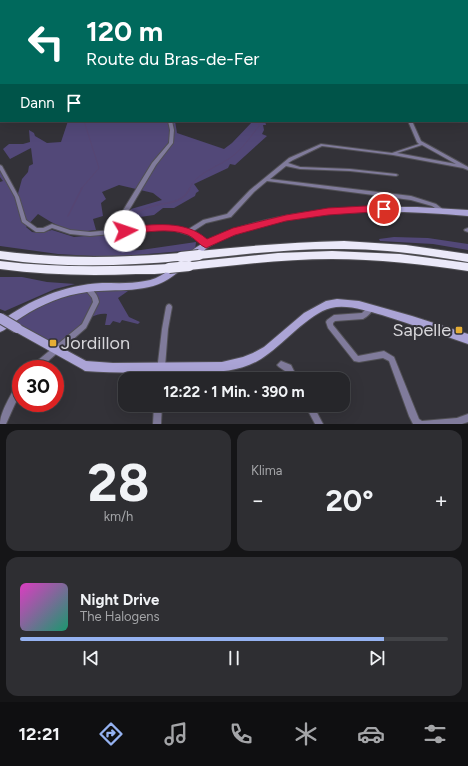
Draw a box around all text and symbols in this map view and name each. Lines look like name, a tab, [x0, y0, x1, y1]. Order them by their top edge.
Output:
text: 120 m	[86, 14, 163, 48]
icon: left	[20, 16, 72, 68]
text: Route du Bras-de-Fer	[86, 48, 259, 70]
icon: arrive	[63, 92, 85, 114]
text: Dann	[20, 94, 55, 112]
pin	[367, 192, 401, 226]
icon: arrive	[373, 198, 395, 220]
position arrow	[104, 210, 146, 252]
place label: Sapelle	[393, 319, 451, 341]
marker: Sapelle	[454, 325, 464, 335]
place label: Jordillon	[61, 332, 130, 354]
marker: Jordillon	[48, 338, 58, 348]
speed limit sign: 30	[12, 360, 64, 412]
text: 12:22 · 1 Min. · 390 m	[163, 383, 305, 401]
text: 28	[88, 452, 149, 514]
text: Klima	[251, 463, 283, 478]
text: 20°	[325, 482, 374, 519]
text: −	[251, 487, 265, 514]
text: +	[434, 487, 448, 514]
text: km/h	[104, 509, 133, 524]
text: Night Drive	[80, 591, 159, 609]
text: The Halogens	[80, 609, 160, 624]
icon: previous	[80, 647, 102, 669]
icon: pause	[223, 647, 245, 669]
icon: next	[366, 647, 388, 669]
icon: directions	[97, 720, 125, 748]
icon: music	[162, 720, 190, 748]
icon: phone	[227, 720, 255, 748]
icon: climate	[292, 720, 320, 748]
icon: car	[357, 720, 385, 748]
icon: filters	[421, 720, 449, 748]
text: 12:21	[18, 723, 60, 745]

